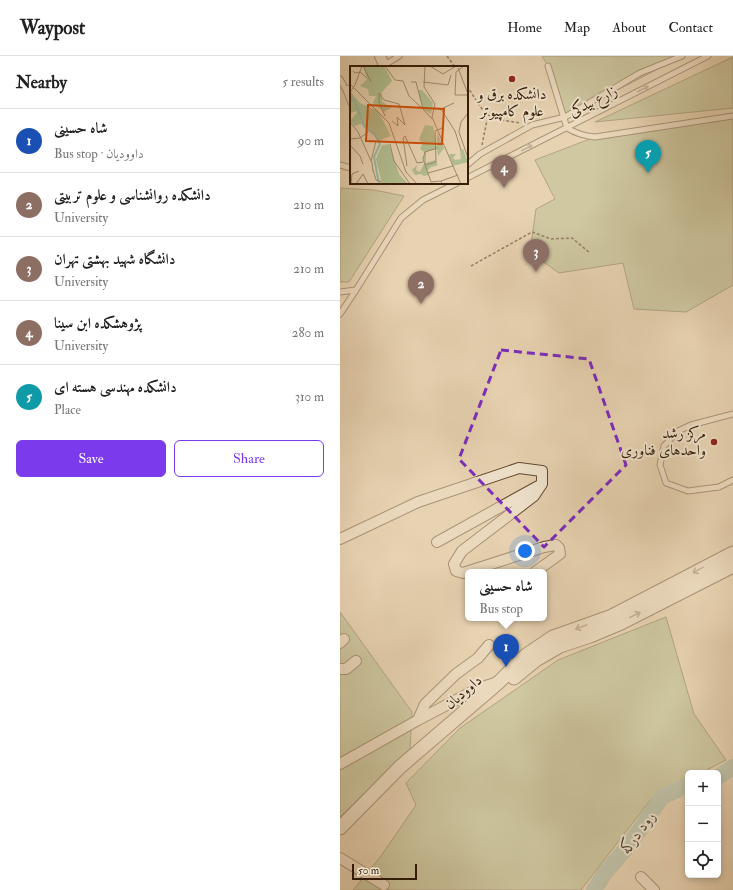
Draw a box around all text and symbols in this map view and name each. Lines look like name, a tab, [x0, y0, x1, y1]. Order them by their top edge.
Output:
text: Waypost	[20, 16, 85, 40]
text: Home	[507, 19, 542, 36]
text: Map	[564, 19, 590, 36]
text: About	[612, 19, 646, 36]
text: Contact	[668, 19, 713, 36]
inset map	[350, 66, 468, 184]
text: Nearby	[16, 72, 67, 93]
text: 5 results	[282, 74, 324, 90]
marker: دانشکده برق و علوم کامپیوتر	[507, 74, 517, 84]
street label: زارع بیدکی	[565, 80, 622, 124]
place label: دانشکده برق و علوم کامپیوتر	[476, 85, 546, 124]
one-way arrow	[636, 85, 648, 92]
text: شاه حسینی	[54, 119, 108, 138]
text: 1	[27, 133, 31, 149]
text: 90 m	[298, 133, 324, 149]
pin: 5	[635, 140, 661, 173]
one-way arrow	[521, 144, 533, 151]
text: Bus stop · داوودیان	[54, 146, 144, 162]
pin: 4	[491, 155, 517, 188]
text: دانشکده روانشناسی و علوم تربیتی	[54, 186, 211, 205]
text: 2	[26, 197, 32, 213]
text: 210 m	[293, 197, 324, 213]
text: University	[54, 210, 108, 226]
pin: 3	[523, 239, 549, 272]
text: دانشگاه شهید بهشتی تهران	[54, 250, 176, 269]
text: 3	[27, 261, 32, 277]
text: 210 m	[293, 261, 324, 277]
pin: 2	[408, 271, 434, 304]
text: University	[54, 274, 108, 290]
text: پژوهشکده ابن سینا	[54, 314, 141, 333]
text: 4	[25, 325, 33, 341]
text: 280 m	[292, 325, 324, 341]
text: University	[54, 338, 108, 354]
text: دانشکده مهندسی هسته ای	[54, 378, 177, 397]
text: 5	[26, 389, 32, 405]
text: 310 m	[295, 389, 324, 405]
text: Place	[54, 402, 81, 418]
place label: مرکز رشد واحدهای فناوری	[621, 424, 706, 460]
marker: مرکز رشد واحدهای فناوری	[709, 437, 719, 447]
button: Save	[16, 440, 166, 477]
button: Share	[174, 440, 324, 477]
your location	[515, 541, 535, 561]
one-way arrow	[692, 567, 704, 575]
popup	[465, 569, 547, 621]
text: شاه حسینی	[479, 577, 533, 596]
text: Bus stop	[479, 601, 523, 617]
one-way arrow	[629, 611, 641, 618]
one-way arrow	[575, 624, 588, 631]
pin: 1	[493, 634, 519, 667]
street label: داوودیان	[441, 671, 486, 714]
map controls	[685, 770, 721, 878]
button: +	[685, 770, 721, 806]
button: −	[685, 806, 721, 842]
water label: رود درکه	[615, 807, 660, 858]
button: locate	[685, 842, 721, 878]
scale bar	[352, 862, 417, 881]
text: 50 m	[358, 864, 379, 877]

